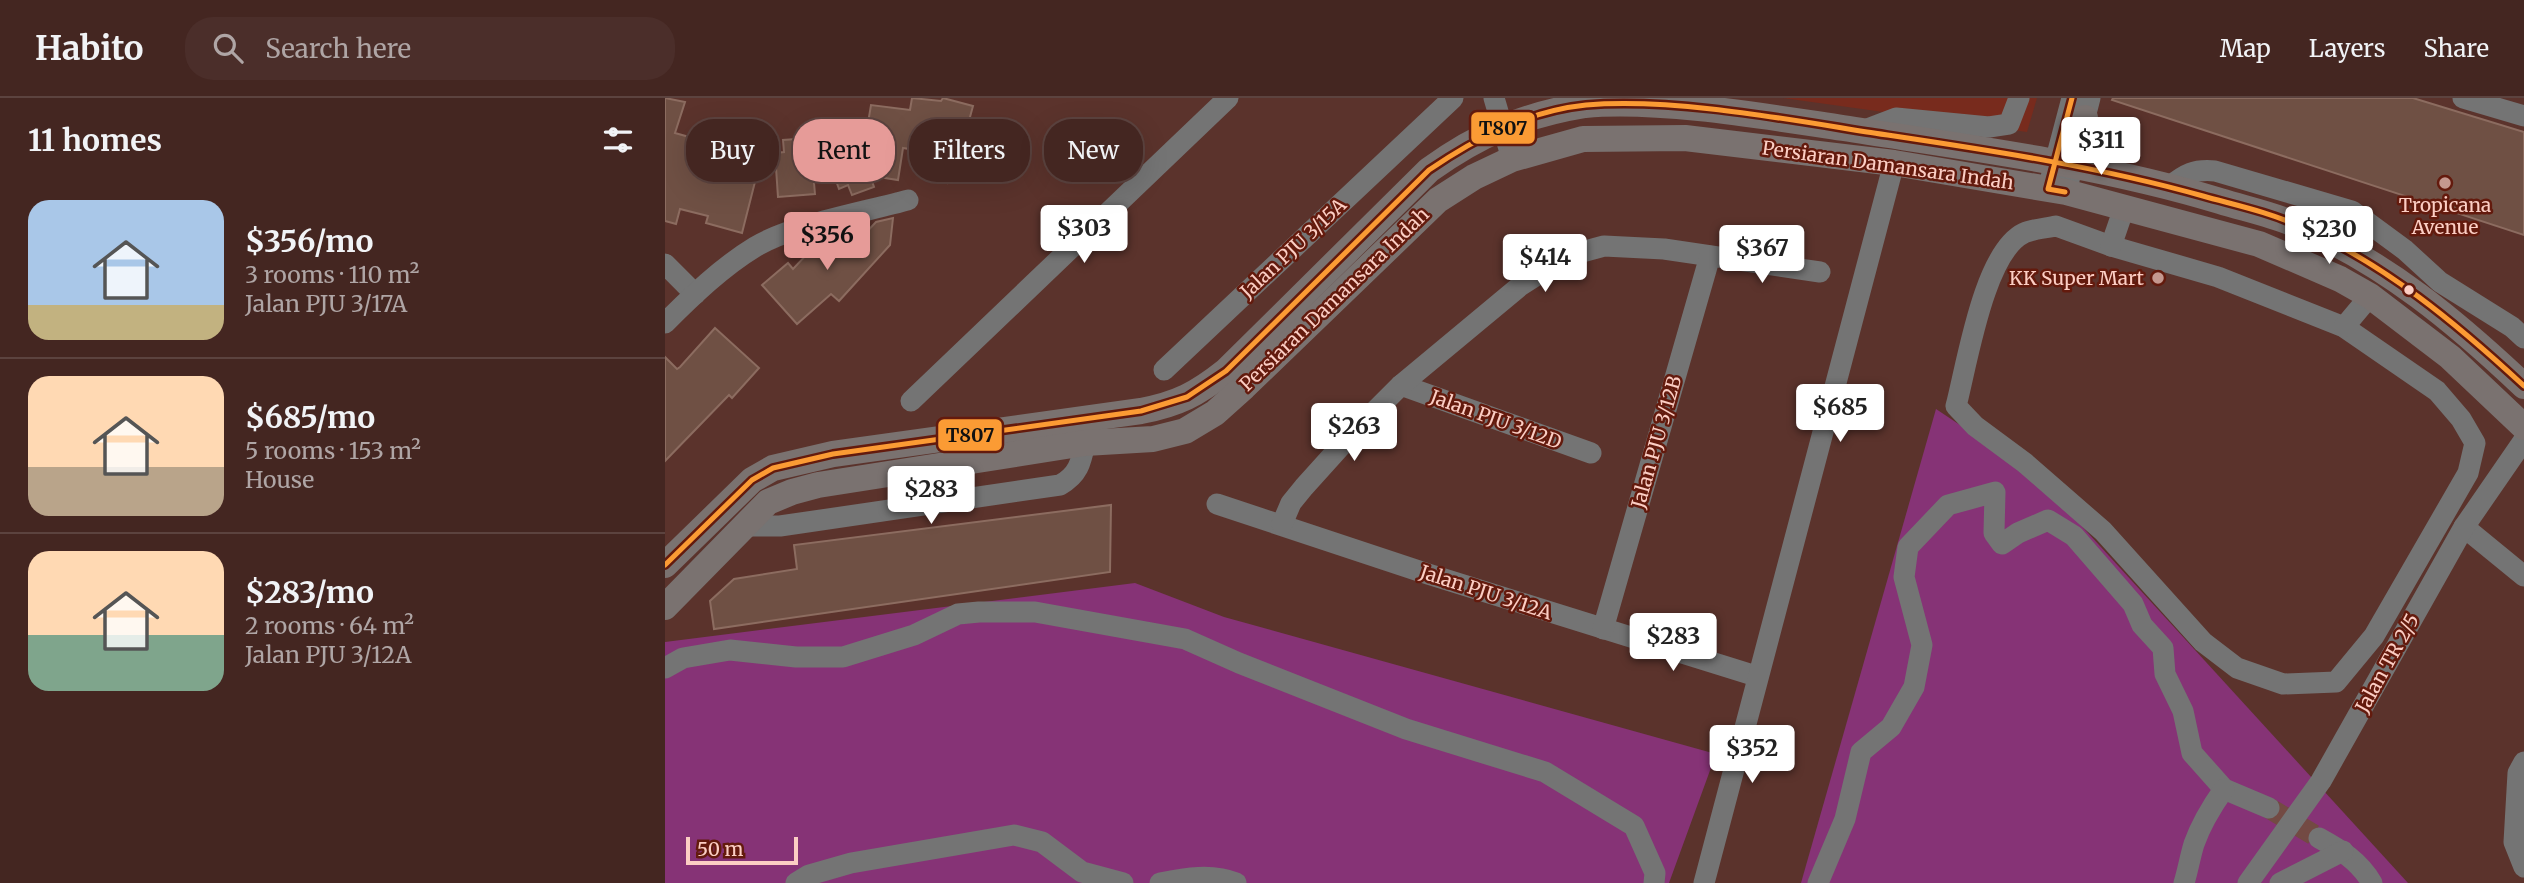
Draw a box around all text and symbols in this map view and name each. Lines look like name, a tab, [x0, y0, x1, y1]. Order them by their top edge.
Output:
search box	[185, 17, 675, 80]
text: Habito	[35, 28, 143, 69]
icon: search	[209, 29, 247, 67]
text: Search here	[265, 32, 411, 65]
text: Map	[2220, 33, 2271, 64]
text: Layers	[2309, 33, 2385, 64]
text: Share	[2423, 33, 2489, 64]
line badge: T807	[1470, 111, 1536, 145]
text: T807	[1479, 116, 1527, 140]
pin: $311	[2060, 118, 2142, 177]
chip: Buy	[686, 119, 779, 182]
chip: Rent	[793, 119, 895, 182]
chip: Filters	[909, 119, 1030, 182]
chip: New	[1044, 119, 1143, 182]
text: 11 homes	[28, 121, 162, 159]
icon: filters	[599, 121, 637, 159]
text: $311	[2077, 125, 2125, 154]
street label: Persiaran Damansara Indah	[1761, 135, 2016, 195]
marker: Tropicana Avenue	[2437, 175, 2453, 191]
street label: Jalan PJU 3/15A	[1234, 192, 1351, 304]
place label: Tropicana Avenue	[2399, 193, 2491, 239]
street label: Persiaran Damansara Indah	[1234, 202, 1434, 396]
pin: $303	[1043, 206, 1125, 265]
pin: $230	[2288, 206, 2370, 266]
pin: $356	[786, 212, 868, 272]
text: $303	[1057, 213, 1111, 242]
text: $230	[2301, 214, 2357, 243]
text: $356	[800, 220, 854, 249]
text: $356/mo	[245, 222, 373, 260]
pin: $367	[1721, 226, 1803, 285]
icon: home	[84, 228, 168, 312]
text: $367	[1735, 233, 1789, 262]
pin: $414	[1504, 234, 1586, 294]
text: $414	[1519, 242, 1571, 271]
text: 3 rooms · 110 m²	[245, 260, 419, 289]
place label: KK Super Mart	[2009, 266, 2145, 290]
marker: KK Super Mart	[2150, 270, 2166, 286]
unlabelled marker	[2402, 283, 2416, 297]
text: Jalan PJU 3/17A	[245, 289, 407, 318]
street label: Jalan PJU 3/12B	[1625, 373, 1686, 512]
street label: Jalan PJU 3/12D	[1426, 384, 1565, 454]
pin: $685	[1799, 384, 1881, 444]
text: $685	[1812, 392, 1868, 421]
text: $685/mo	[245, 398, 375, 436]
icon: home	[84, 404, 168, 488]
pin: $263	[1313, 404, 1395, 463]
text: $263	[1327, 411, 1381, 440]
line badge: T807	[937, 418, 1003, 452]
text: T807	[946, 423, 994, 447]
text: 5 rooms · 153 m²	[245, 436, 421, 465]
text: House	[245, 465, 314, 494]
pin: $283	[890, 466, 972, 526]
text: $283	[904, 474, 958, 503]
street label: Jalan PJU 3/12A	[1416, 559, 1556, 625]
text: $283/mo	[245, 573, 374, 611]
icon: home	[84, 579, 168, 663]
street label: Jalan TR 2/5	[2349, 609, 2424, 718]
text: 2 rooms · 64 m²	[245, 611, 414, 640]
pin: $283	[1632, 614, 1714, 673]
text: $283	[1646, 621, 1700, 650]
text: Jalan PJU 3/12A	[245, 640, 411, 669]
pin: $352	[1711, 726, 1793, 785]
text: $352	[1726, 733, 1778, 762]
scale bar	[686, 834, 798, 866]
text: 50 m	[697, 837, 743, 861]

